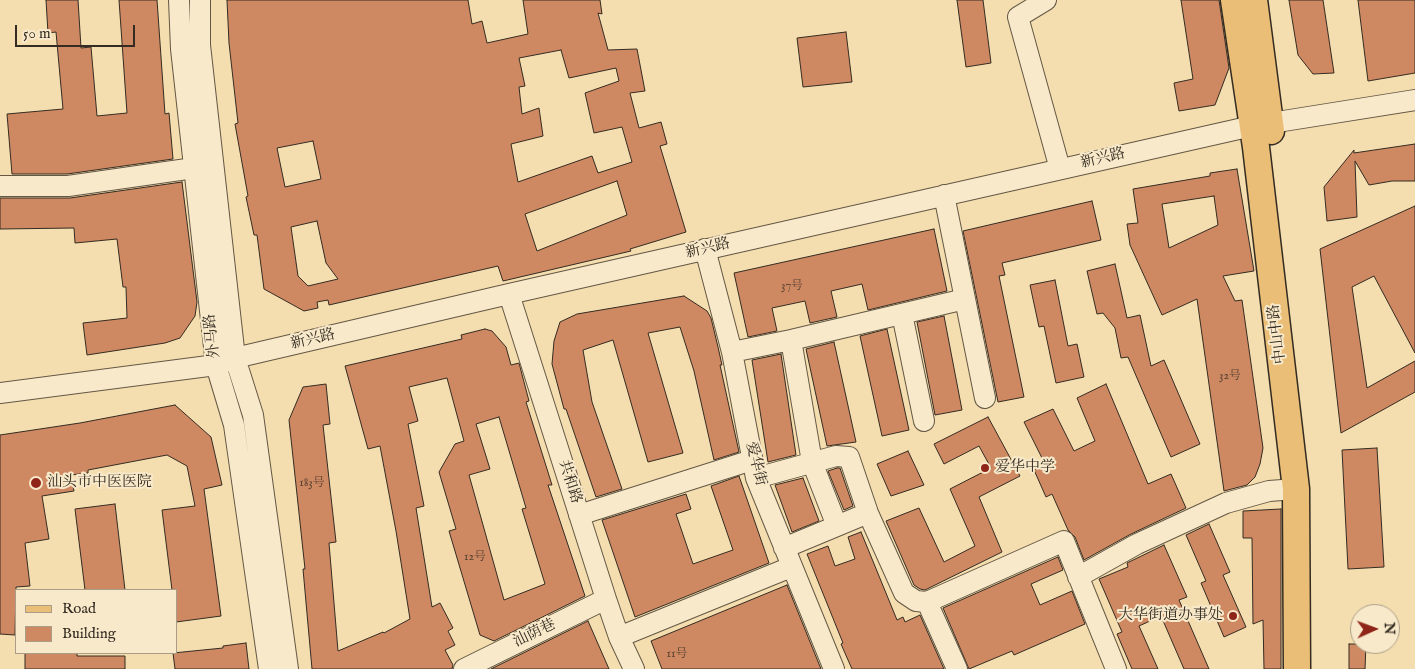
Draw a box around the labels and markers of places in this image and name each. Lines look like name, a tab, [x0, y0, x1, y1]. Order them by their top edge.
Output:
place label: 爱华中学	[995, 459, 1055, 477]
marker: 爱华中学	[979, 462, 991, 474]
place label: 汕头市中医医院	[47, 474, 152, 492]
marker: 汕头市中医医院	[29, 476, 43, 490]
place label: 大华街道办事处	[1118, 607, 1223, 625]
marker: 大华街道办事处	[1227, 610, 1239, 622]

